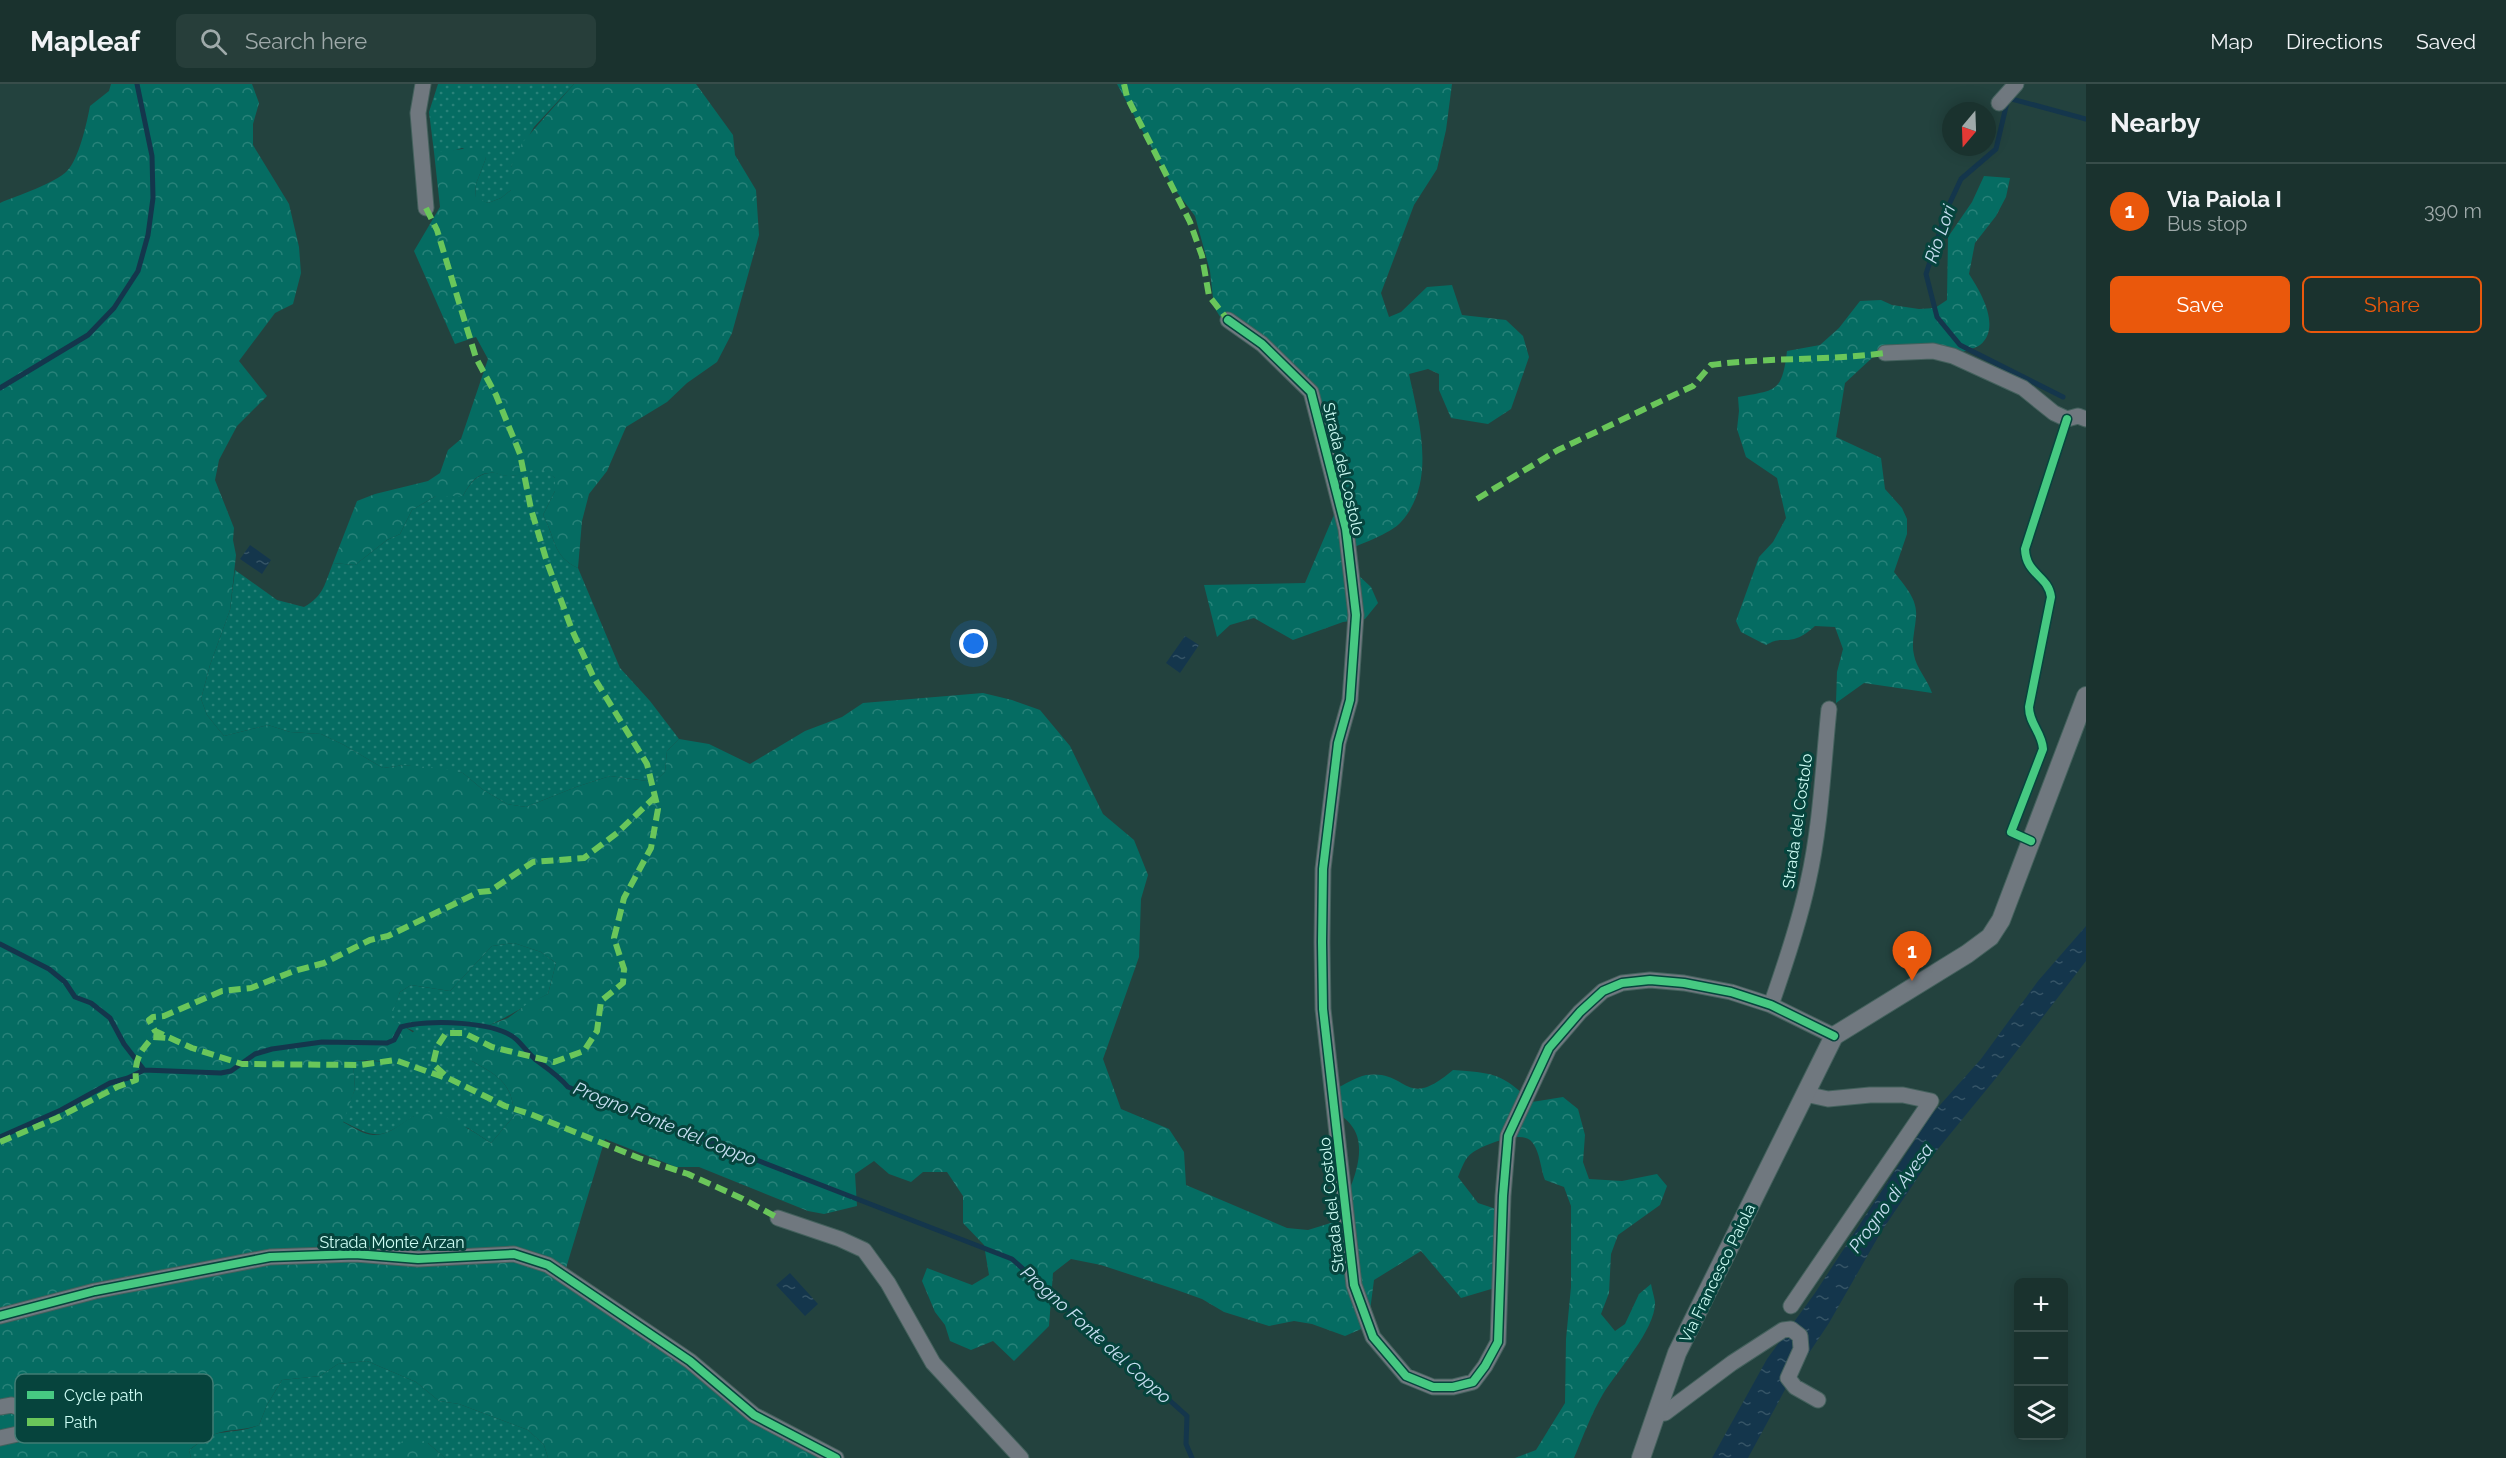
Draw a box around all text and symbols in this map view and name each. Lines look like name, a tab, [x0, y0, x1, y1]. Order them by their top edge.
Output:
search box	[176, 14, 596, 68]
text: Mapleaf	[30, 25, 140, 58]
icon: search	[197, 25, 230, 58]
text: Search here	[245, 28, 367, 54]
text: Map	[2210, 29, 2253, 54]
text: Directions	[2286, 29, 2383, 54]
text: Saved	[2416, 29, 2476, 54]
north arrow	[1942, 102, 1996, 156]
text: Nearby	[2110, 108, 2200, 138]
text: Via Paiola I	[2167, 186, 2282, 212]
text: 1	[2125, 199, 2134, 223]
text: 390 m	[2424, 199, 2482, 223]
water label: Rio Lori	[1920, 201, 1960, 266]
text: Bus stop	[2167, 212, 2247, 236]
button: Save	[2110, 276, 2290, 333]
button: Share	[2302, 276, 2482, 333]
street label: Strada del Costolo	[1319, 401, 1368, 538]
your location	[959, 629, 988, 658]
street label: Strada del Costolo	[1779, 752, 1816, 890]
pin: 1	[1892, 932, 1932, 981]
water label: Progno Fonte del Coppo	[571, 1077, 760, 1170]
street label: Strada del Costolo	[1315, 1136, 1348, 1274]
water label: Progno di Avesa	[1844, 1139, 1937, 1256]
street label: Via Francesco Paiola	[1676, 1201, 1759, 1346]
street label: Strada Monte Arzan	[319, 1233, 465, 1252]
water label: Progno Fonte del Coppo	[1017, 1262, 1176, 1408]
map controls	[2014, 1278, 2068, 1440]
button: +	[2014, 1278, 2068, 1332]
button: −	[2014, 1332, 2068, 1386]
legend	[15, 1374, 213, 1443]
text: Cycle path	[64, 1386, 143, 1405]
button: layers	[2014, 1386, 2068, 1440]
text: Path	[64, 1413, 97, 1432]

